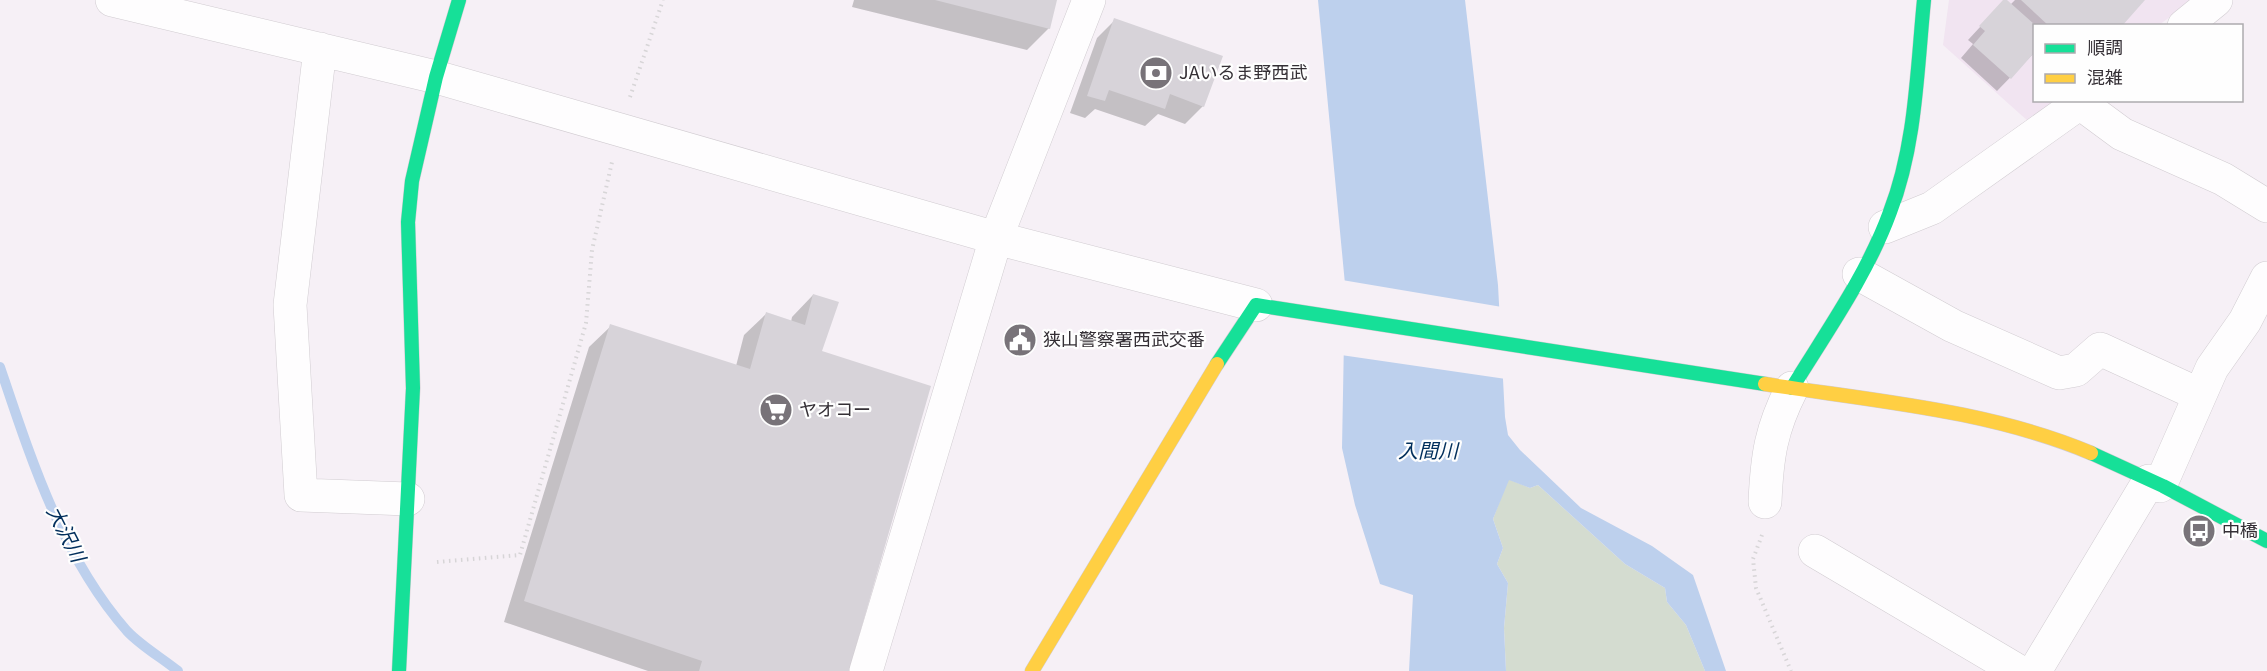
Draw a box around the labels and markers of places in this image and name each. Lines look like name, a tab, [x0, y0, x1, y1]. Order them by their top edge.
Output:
bank icon: JAいるま野西武	[1138, 55, 1174, 91]
place label: JAいるま野西武	[1179, 58, 1308, 84]
public building icon: 狭山警察署西武交番	[1002, 322, 1038, 358]
place label: 狭山警察署西武交番	[1043, 325, 1205, 351]
supermarket icon: ヤオコー	[758, 392, 794, 428]
place label: ヤオコー	[799, 395, 871, 421]
bus stop icon: 中橋	[2181, 513, 2217, 549]
place label: 中橋	[2222, 516, 2258, 542]

